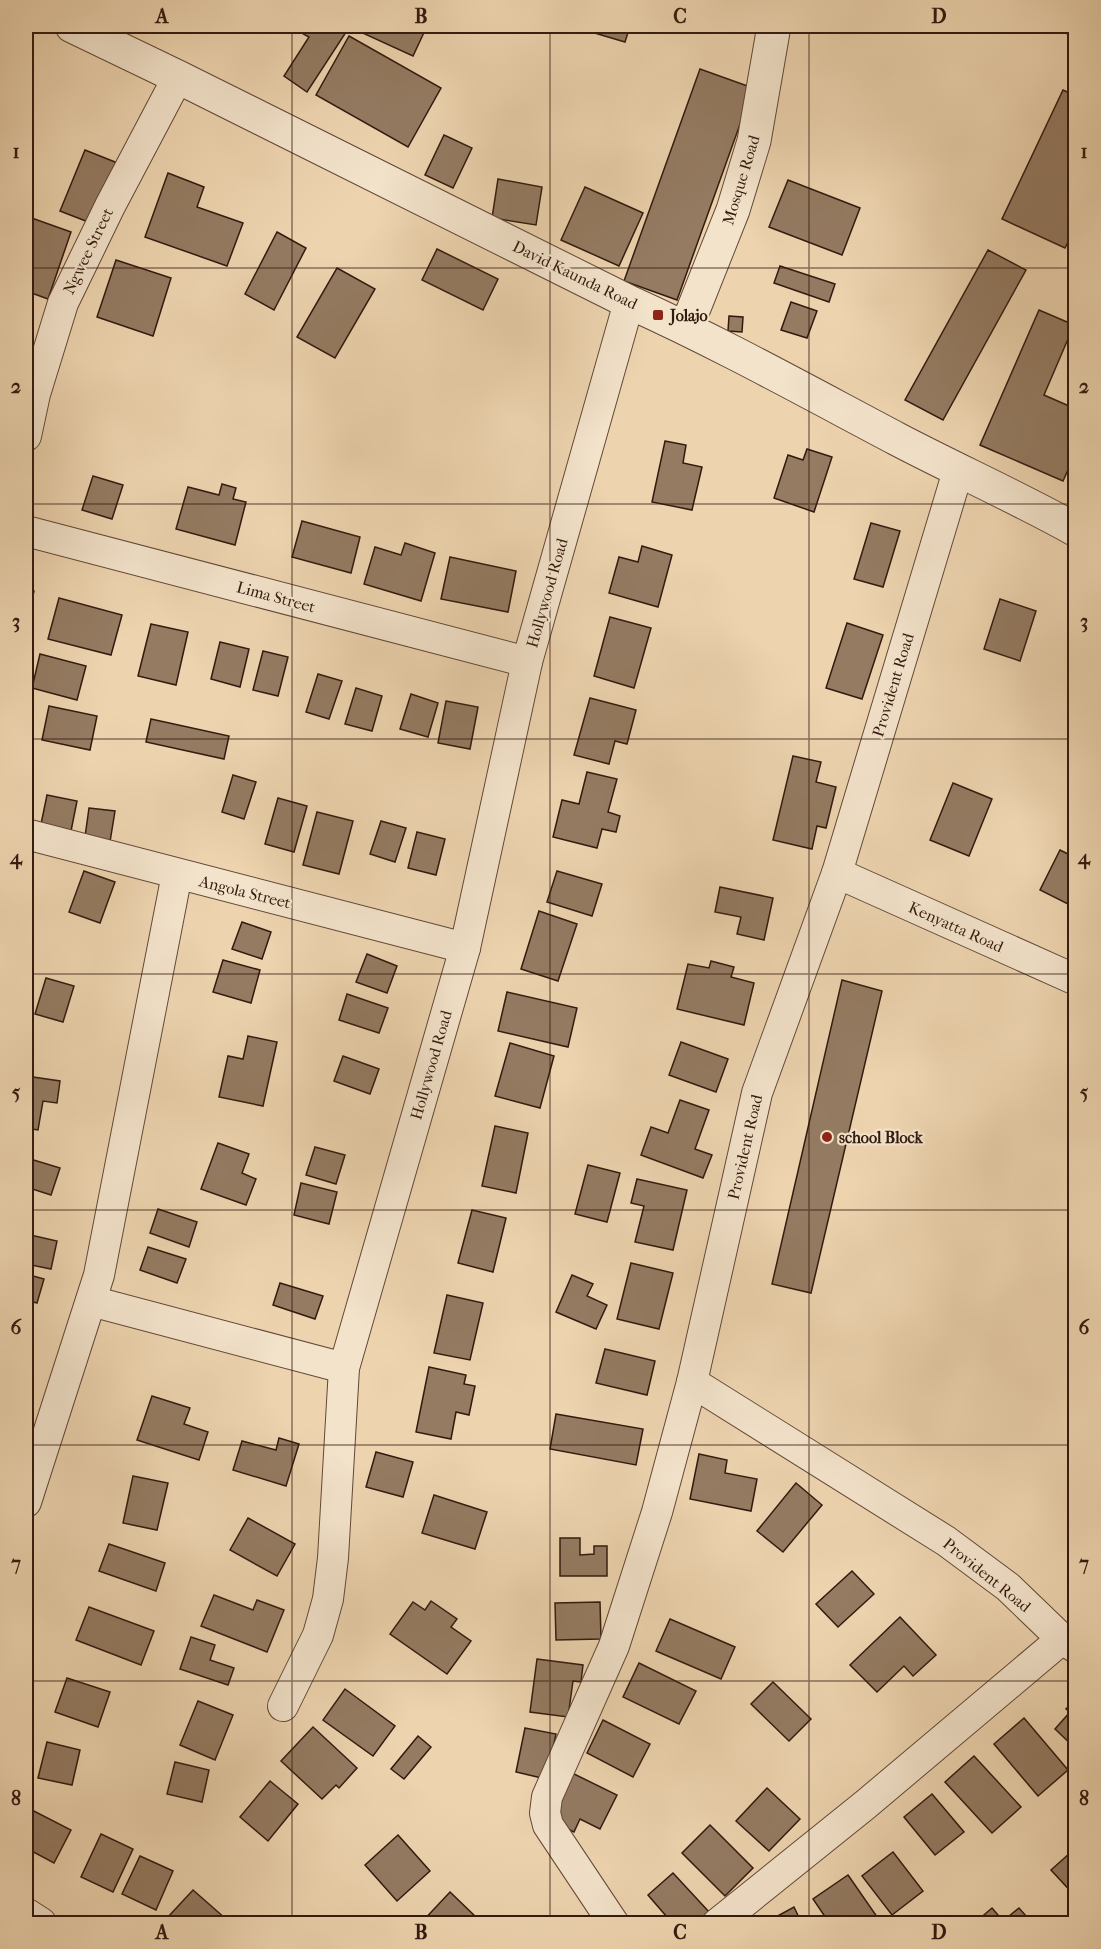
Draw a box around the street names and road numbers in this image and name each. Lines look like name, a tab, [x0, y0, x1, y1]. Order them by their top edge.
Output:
street label: Mosque Road	[718, 133, 764, 227]
street label: Ngwee Street	[59, 204, 117, 297]
street label: David Kaunda Road	[509, 236, 641, 314]
street label: Hollywood Road	[522, 536, 572, 650]
street label: Lima Street	[235, 577, 318, 617]
street label: Provident Road	[868, 631, 918, 739]
street label: Angola Street	[196, 871, 293, 913]
street label: Kenyatta Road	[906, 898, 1007, 956]
street label: Hollywood Road	[406, 1008, 456, 1122]
street label: Provident Road	[724, 1092, 766, 1201]
street label: Provident Road	[939, 1534, 1035, 1616]

